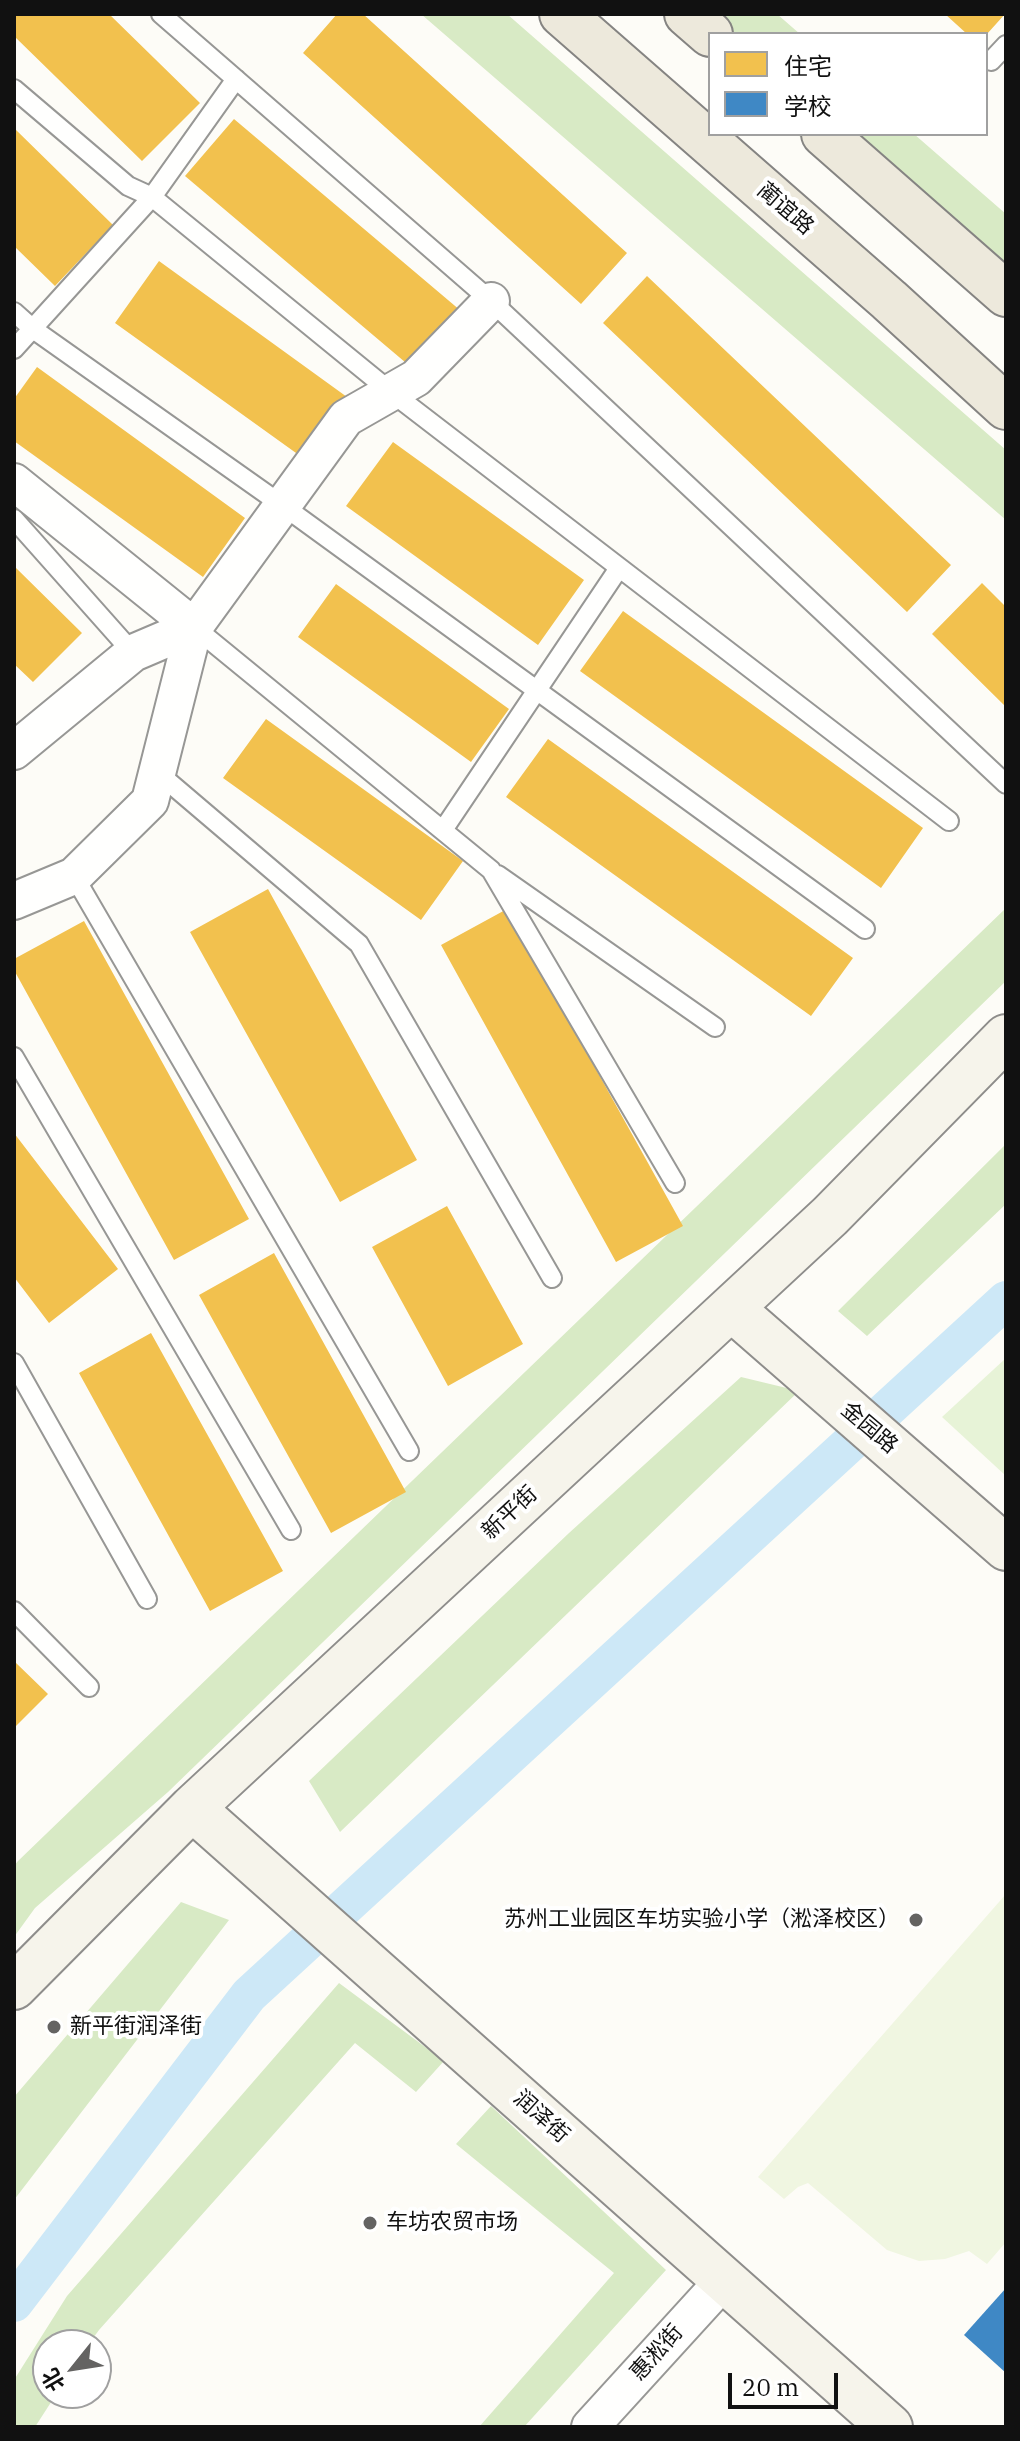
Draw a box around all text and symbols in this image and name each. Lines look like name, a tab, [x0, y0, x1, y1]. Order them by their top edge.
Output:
legend	[708, 32, 988, 136]
text: 住宅	[784, 50, 832, 82]
text: 学校	[784, 90, 832, 122]
street label: 蔺谊路	[751, 177, 819, 241]
street label: 金园路	[835, 1397, 903, 1459]
street label: 新平街	[477, 1481, 543, 1545]
place label: 苏州工业园区车坊实验小学（淞泽校区）	[504, 1907, 900, 1933]
marker: 苏州工业园区车坊实验小学（淞泽校区）	[907, 1911, 925, 1929]
place label: 新平街润泽街	[70, 2014, 202, 2040]
marker: 新平街润泽街	[45, 2018, 63, 2036]
street label: 润泽街	[508, 2085, 574, 2149]
place label: 车坊农贸市场	[386, 2210, 518, 2236]
marker: 车坊农贸市场	[361, 2214, 379, 2232]
street label: 惠淞街	[625, 2320, 689, 2386]
north arrow	[32, 2329, 112, 2409]
scale bar	[732, 2357, 842, 2407]
text: 北	[34, 2363, 71, 2397]
text: 20 m	[742, 2371, 799, 2403]

